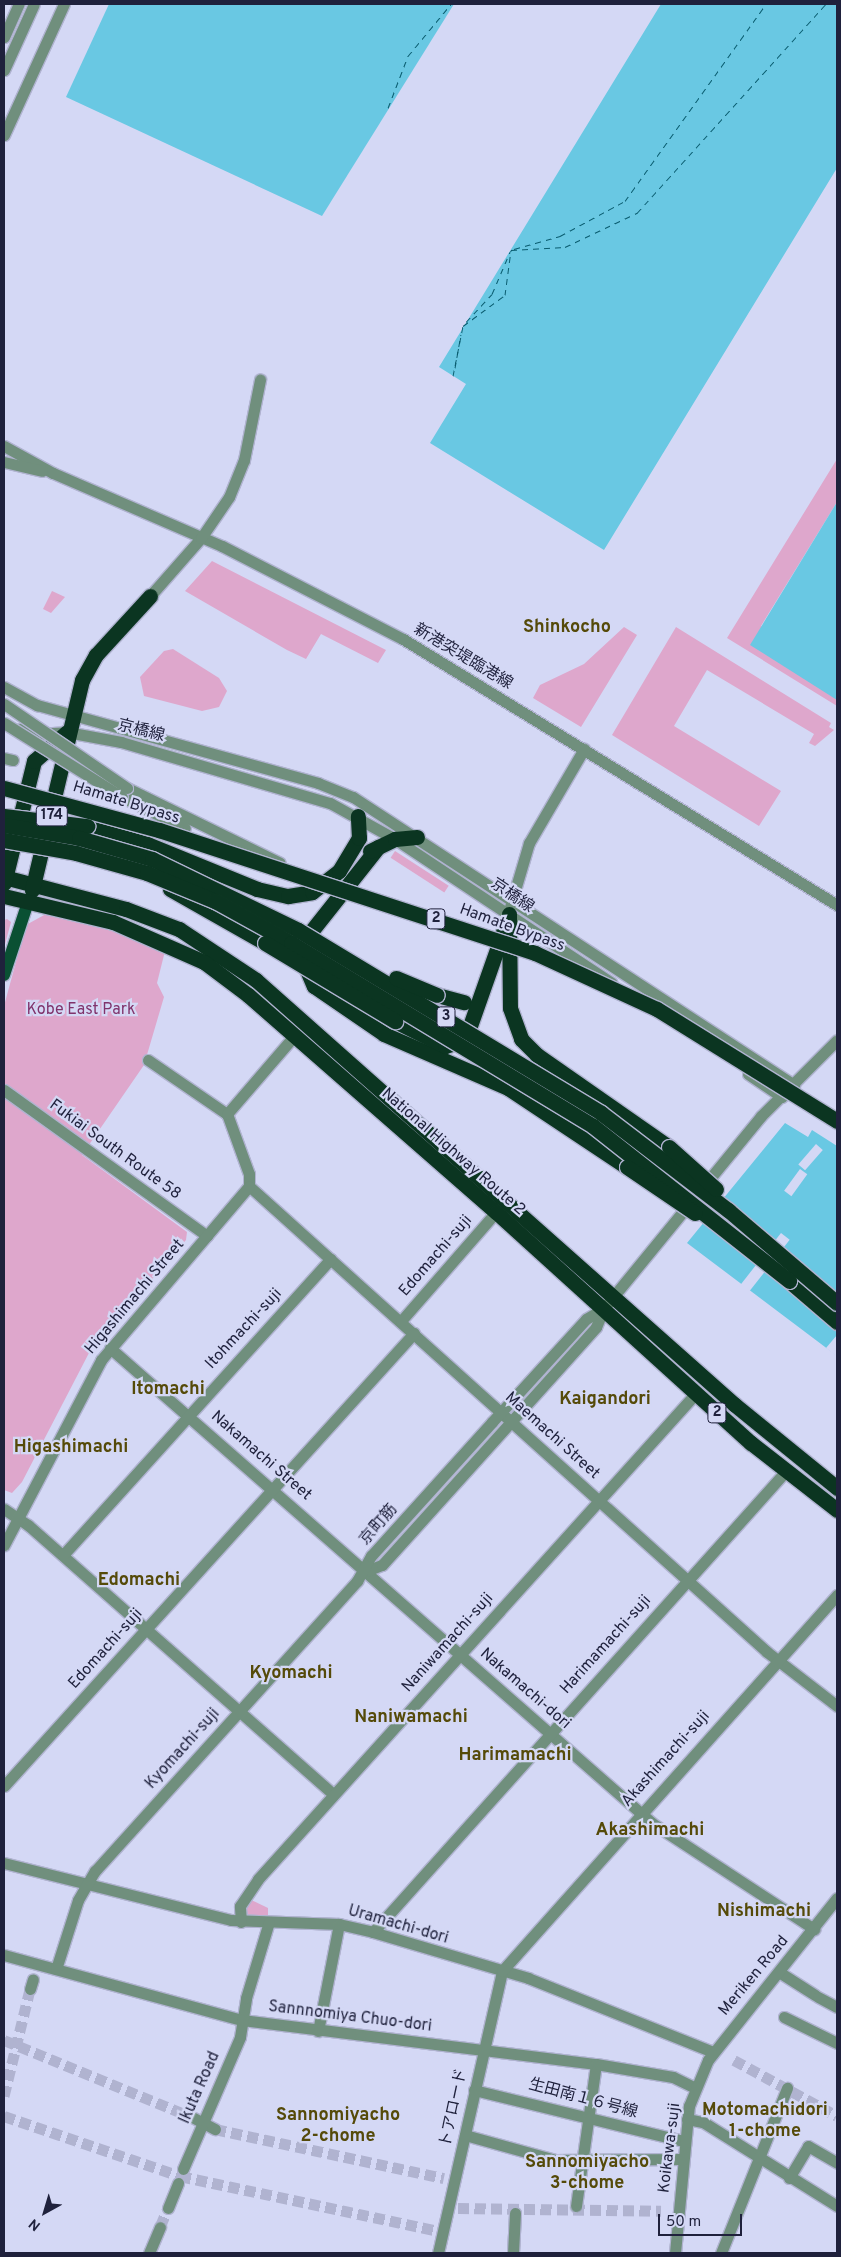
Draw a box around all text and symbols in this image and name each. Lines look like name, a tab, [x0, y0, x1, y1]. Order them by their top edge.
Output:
district label: Shinkocho	[523, 617, 611, 639]
street label: 新港突堤臨港線	[410, 620, 516, 694]
street label: 京橋線	[115, 716, 167, 746]
street label: Hamate Bypass	[70, 778, 182, 828]
road number: 174	[36, 804, 68, 828]
street label: 京橋線	[487, 875, 537, 917]
street label: Hamate Bypass	[457, 900, 567, 956]
road number: 2	[426, 906, 446, 932]
park label: Kobe East Park	[27, 1000, 135, 1020]
road number: 3	[436, 1004, 456, 1030]
street label: National Highway Route 2	[377, 1084, 529, 1220]
street label: Fukiai South Route 58	[45, 1096, 185, 1204]
street label: Edomachi-suji	[395, 1211, 477, 1301]
street label: Higashimachi Street	[81, 1235, 189, 1359]
street label: Itohmachi-suji	[202, 1285, 286, 1373]
district label: Itomachi	[131, 1379, 205, 1401]
street label: Maemachi Street	[501, 1388, 603, 1484]
district label: Kaigandori	[559, 1389, 651, 1411]
road number: 2	[707, 1400, 727, 1426]
street label: Nakamachi Street	[207, 1407, 315, 1505]
district label: Higashimachi	[14, 1437, 128, 1459]
street label: 京町筋	[356, 1501, 402, 1549]
district label: Edomachi	[98, 1570, 180, 1592]
street label: Naniwamachi-suji	[398, 1589, 498, 1697]
street label: Harimamachi-suji	[557, 1592, 655, 1698]
street label: Edomachi-suji	[65, 1605, 147, 1693]
street label: Nakamachi-dori	[476, 1644, 574, 1734]
district label: Kyomachi	[249, 1663, 333, 1685]
street label: Kyomachi-suji	[142, 1705, 224, 1793]
district label: Naniwamachi	[354, 1707, 468, 1729]
street label: Akashimachi-suji	[618, 1707, 714, 1811]
district label: Harimamachi	[459, 1745, 571, 1767]
district label: Akashimachi	[596, 1820, 704, 1842]
district label: Nishimachi	[717, 1901, 811, 1923]
street label: Uramachi-dori	[346, 1902, 450, 1948]
street label: Meriken Road	[715, 1932, 793, 2020]
street label: Sannnomiya Chuo-dori	[267, 1997, 433, 2037]
street label: Ikuta Road	[176, 2049, 224, 2127]
street label: トアロード	[436, 2067, 472, 2149]
street label: 生田南１６号線	[526, 2075, 640, 2123]
district label: Motomachidori 1-chome	[702, 2101, 828, 2144]
street label: Koikawa-suji	[655, 2102, 685, 2194]
district label: Sannomiyacho 2-chome	[276, 2106, 400, 2148]
district label: Sannomiyacho 3-chome	[525, 2153, 649, 2196]
north arrow	[20, 2187, 70, 2237]
scale bar	[661, 2204, 745, 2236]
text: 50 m	[666, 2213, 701, 2232]
text: N	[26, 2214, 45, 2234]

